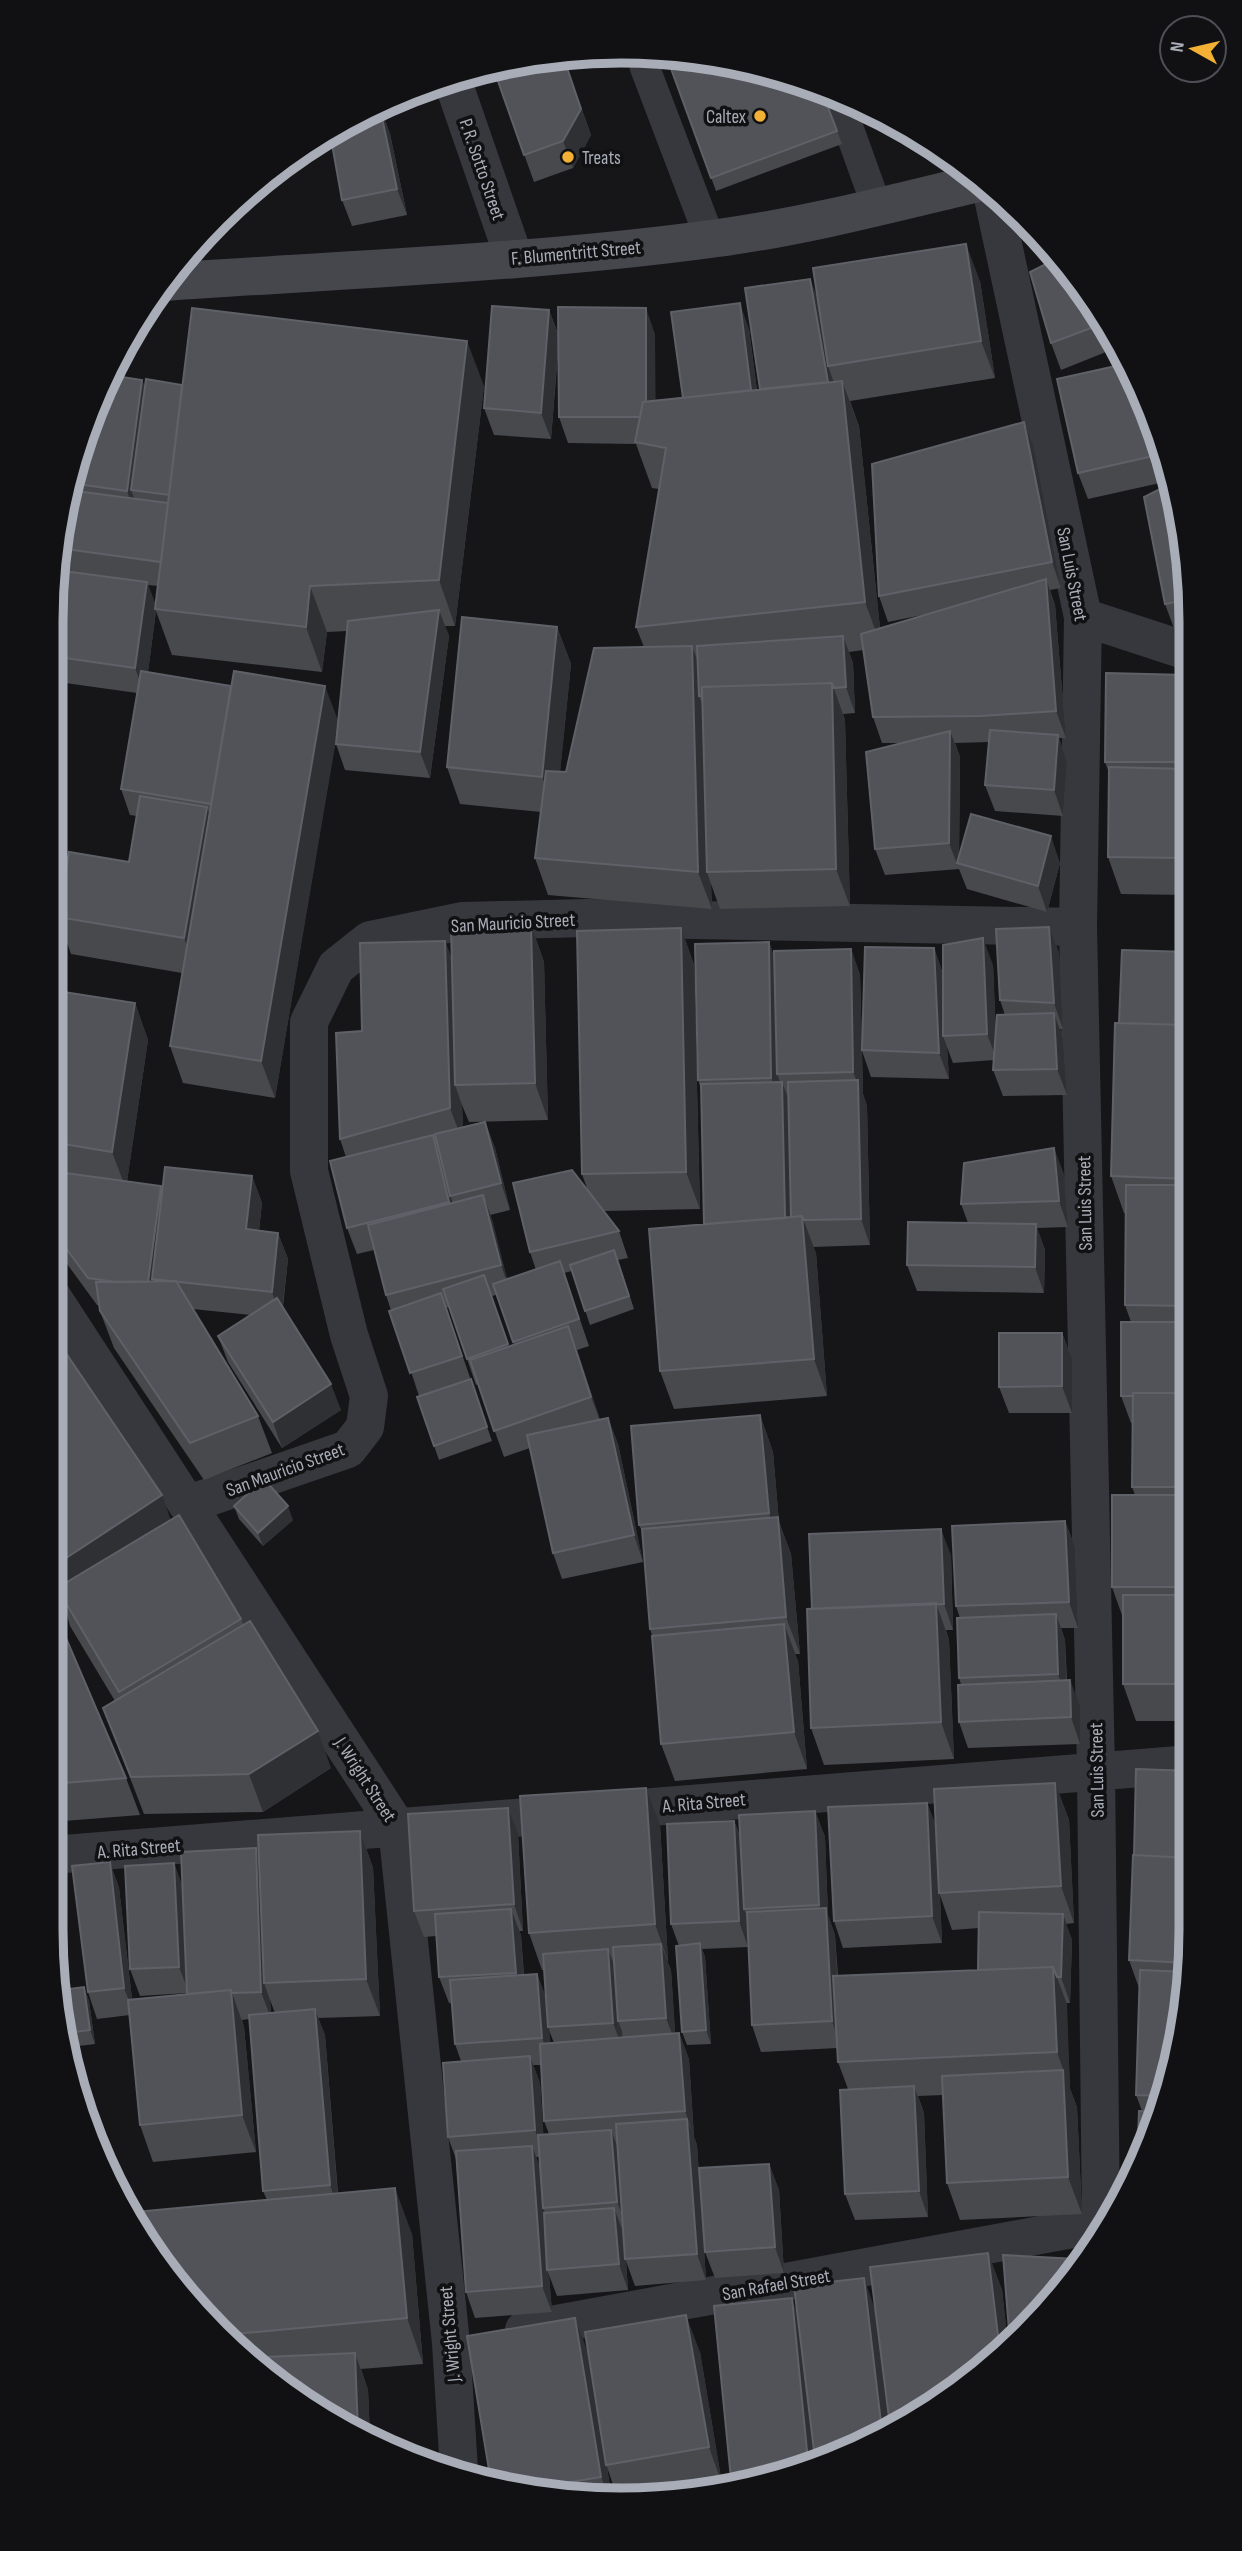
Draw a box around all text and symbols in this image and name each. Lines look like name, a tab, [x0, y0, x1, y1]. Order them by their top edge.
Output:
north arrow	[1158, 14, 1228, 84]
text: N	[1166, 40, 1190, 53]
place label: Caltex	[706, 106, 746, 129]
marker: Caltex	[752, 108, 768, 124]
street label: P. R. Sotto Street	[453, 116, 510, 223]
place label: Treats	[582, 147, 621, 170]
marker: Treats	[560, 149, 576, 165]
street label: F. Blumentritt Street	[510, 236, 642, 271]
street label: San Luis Street	[1051, 525, 1092, 623]
street label: San Mauricio Street	[450, 909, 576, 938]
street label: San Luis Street	[1073, 1155, 1098, 1251]
street label: San Mauricio Street	[223, 1438, 348, 1502]
street label: San Luis Street	[1085, 1722, 1110, 1818]
street label: J. Wright Street	[328, 1732, 401, 1827]
street label: A. Rita Street	[661, 1788, 747, 1819]
street label: A. Rita Street	[96, 1834, 182, 1865]
street label: San Rafael Street	[720, 2265, 832, 2306]
street label: J. Wright Street	[435, 2285, 466, 2384]

